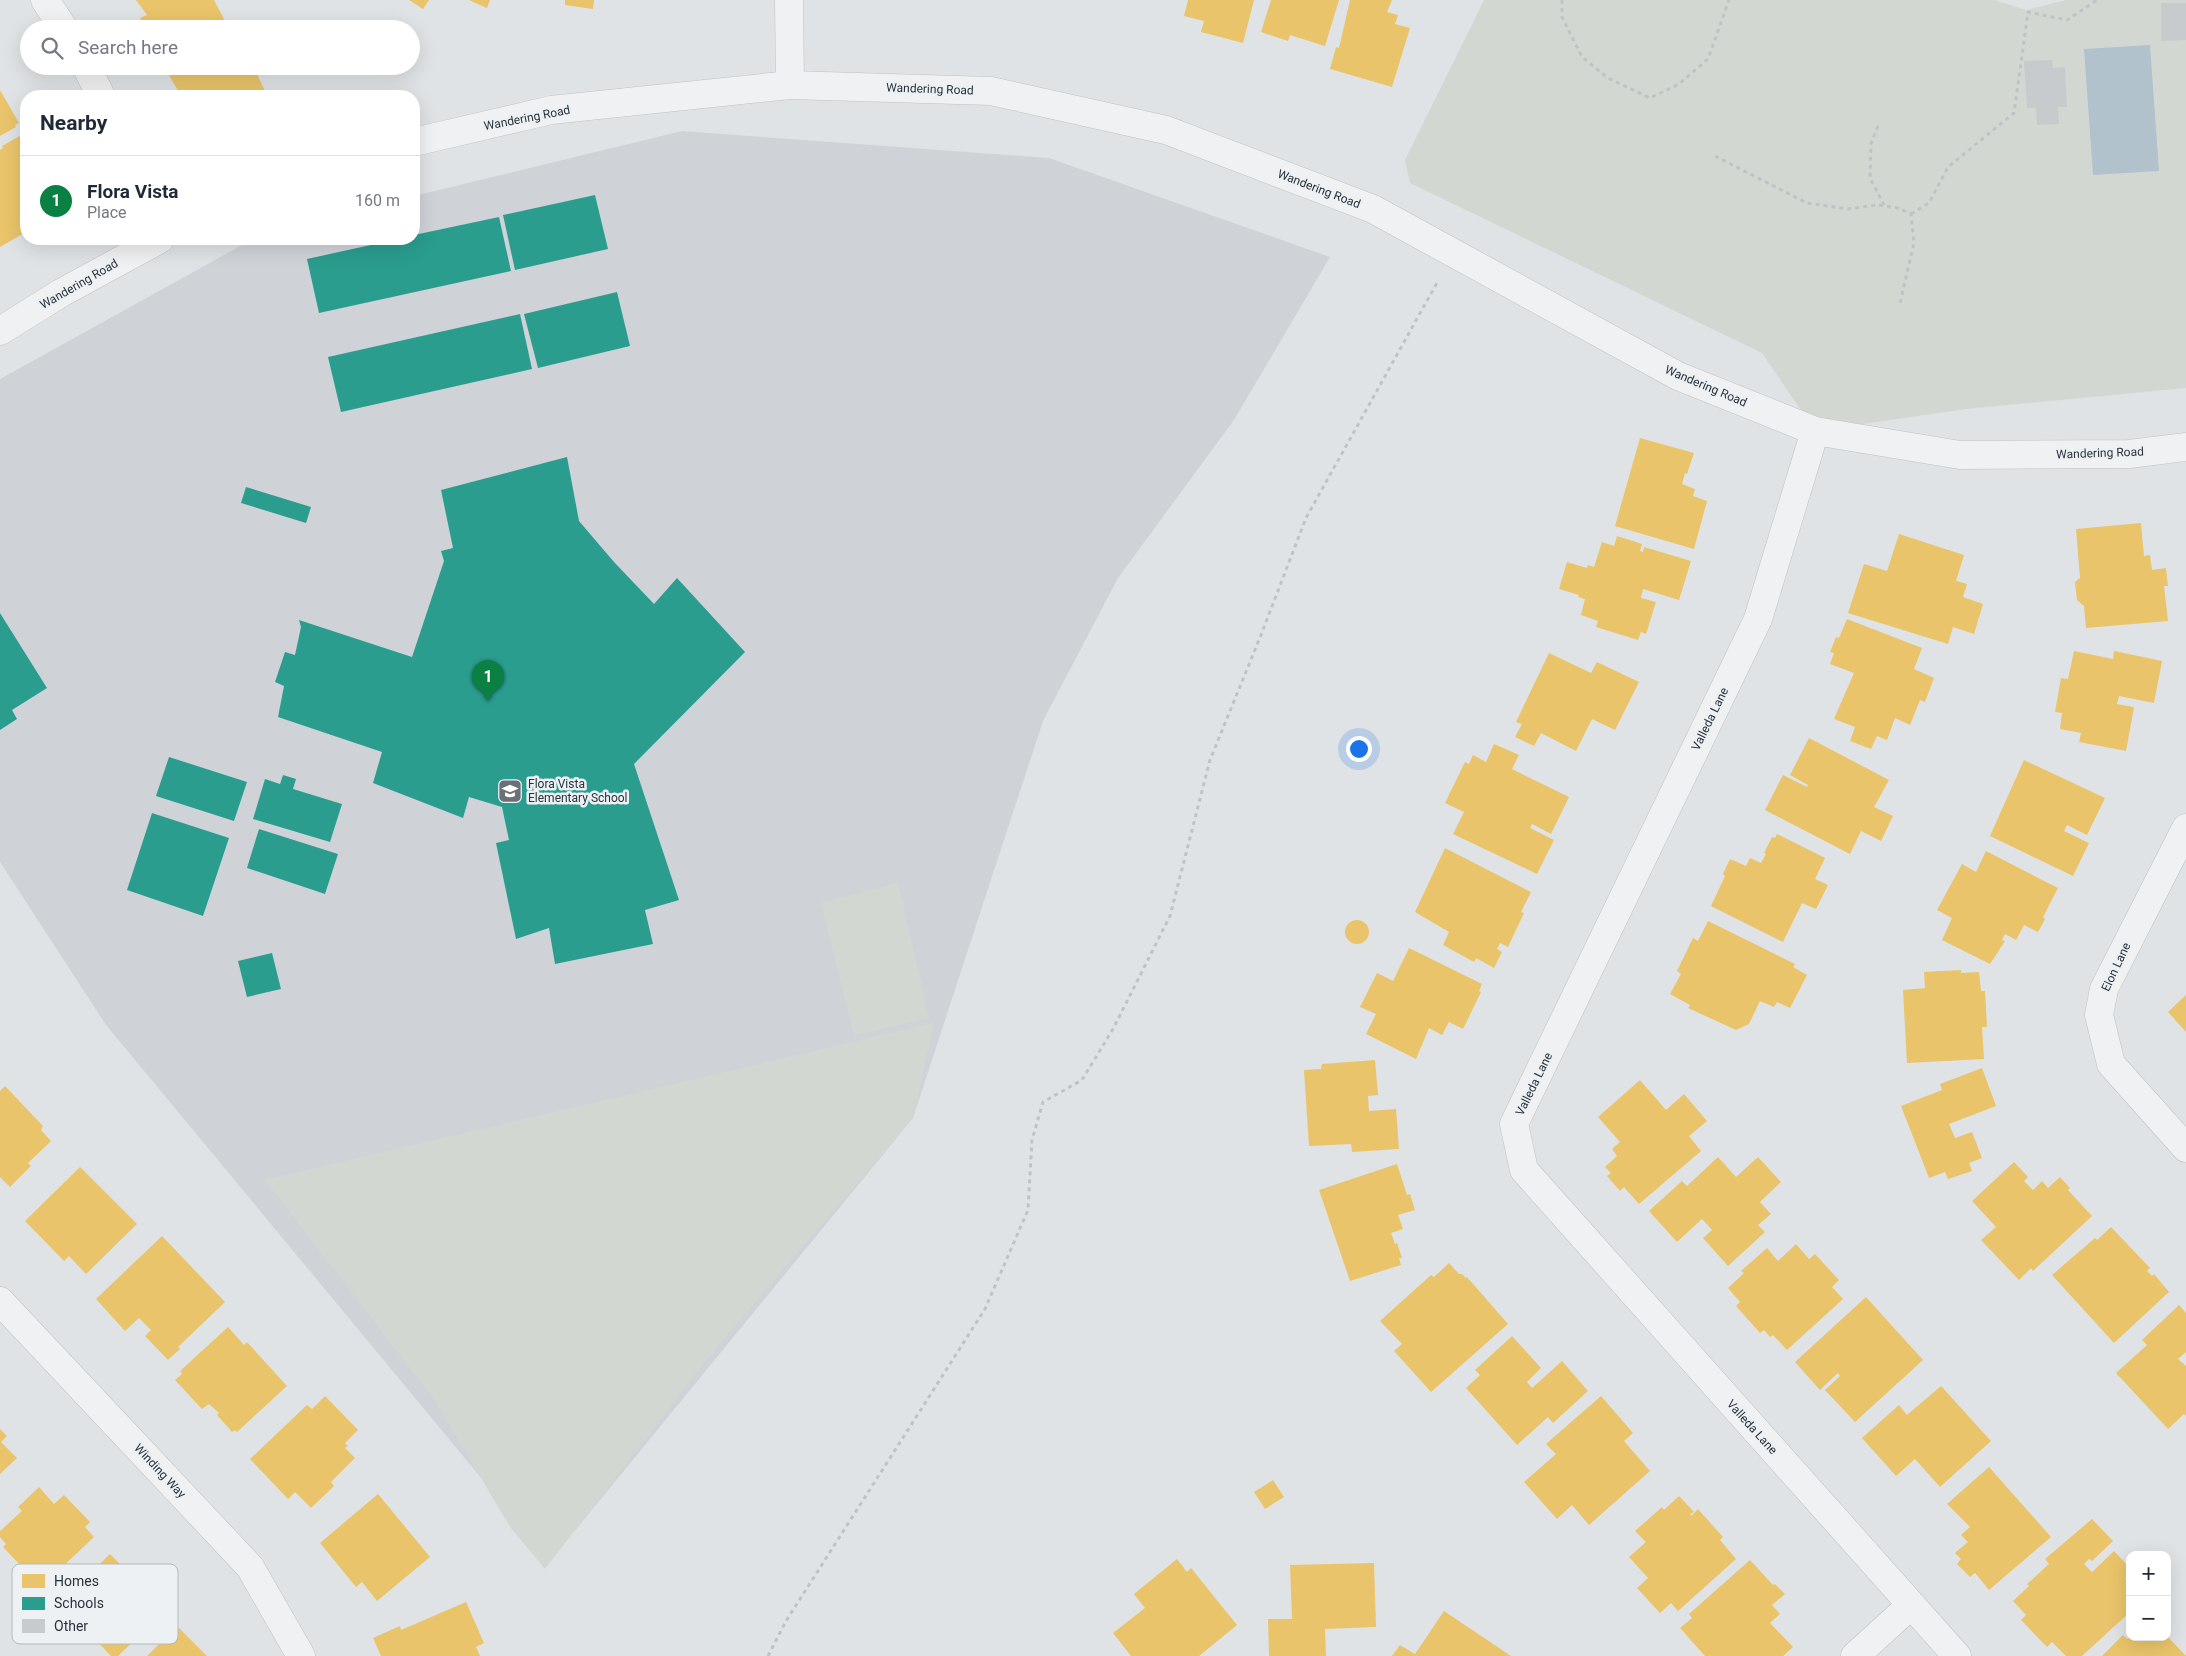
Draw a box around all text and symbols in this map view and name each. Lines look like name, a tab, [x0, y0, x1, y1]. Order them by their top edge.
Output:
search box	[20, 20, 420, 75]
icon: search	[38, 34, 66, 62]
text: Search here	[78, 36, 178, 59]
street label: Wandering Road	[886, 80, 974, 98]
street label: Wandering Road	[483, 103, 571, 133]
text: Nearby	[40, 111, 107, 135]
street label: Wandering Road	[1276, 167, 1362, 211]
text: Flora Vista	[87, 180, 179, 203]
text: 1	[51, 191, 61, 210]
text: 160 m	[355, 191, 400, 210]
text: Place	[87, 203, 127, 222]
street label: Wandering Road	[38, 256, 120, 312]
street label: Wandering Road	[1663, 362, 1749, 410]
street label: Wandering Road	[2056, 444, 2144, 462]
pin: 1	[472, 660, 504, 701]
street label: Valleda Lane	[1689, 685, 1731, 753]
your location	[1346, 736, 1372, 762]
place label: Flora Vista Elementary School	[528, 777, 628, 805]
school or university icon: Flora Vista Elementary School	[497, 778, 523, 804]
street label: Elon Lane	[2099, 940, 2133, 994]
street label: Valleda Lane	[1513, 1050, 1555, 1118]
street label: Valleda Lane	[1724, 1397, 1780, 1457]
street label: Winding Way	[131, 1441, 189, 1501]
map controls	[2126, 1551, 2171, 1641]
button: +	[2126, 1551, 2171, 1596]
legend	[12, 1564, 178, 1644]
text: Homes	[54, 1573, 99, 1589]
text: Schools	[54, 1595, 104, 1611]
button: −	[2126, 1596, 2171, 1641]
text: Other	[54, 1618, 88, 1634]

